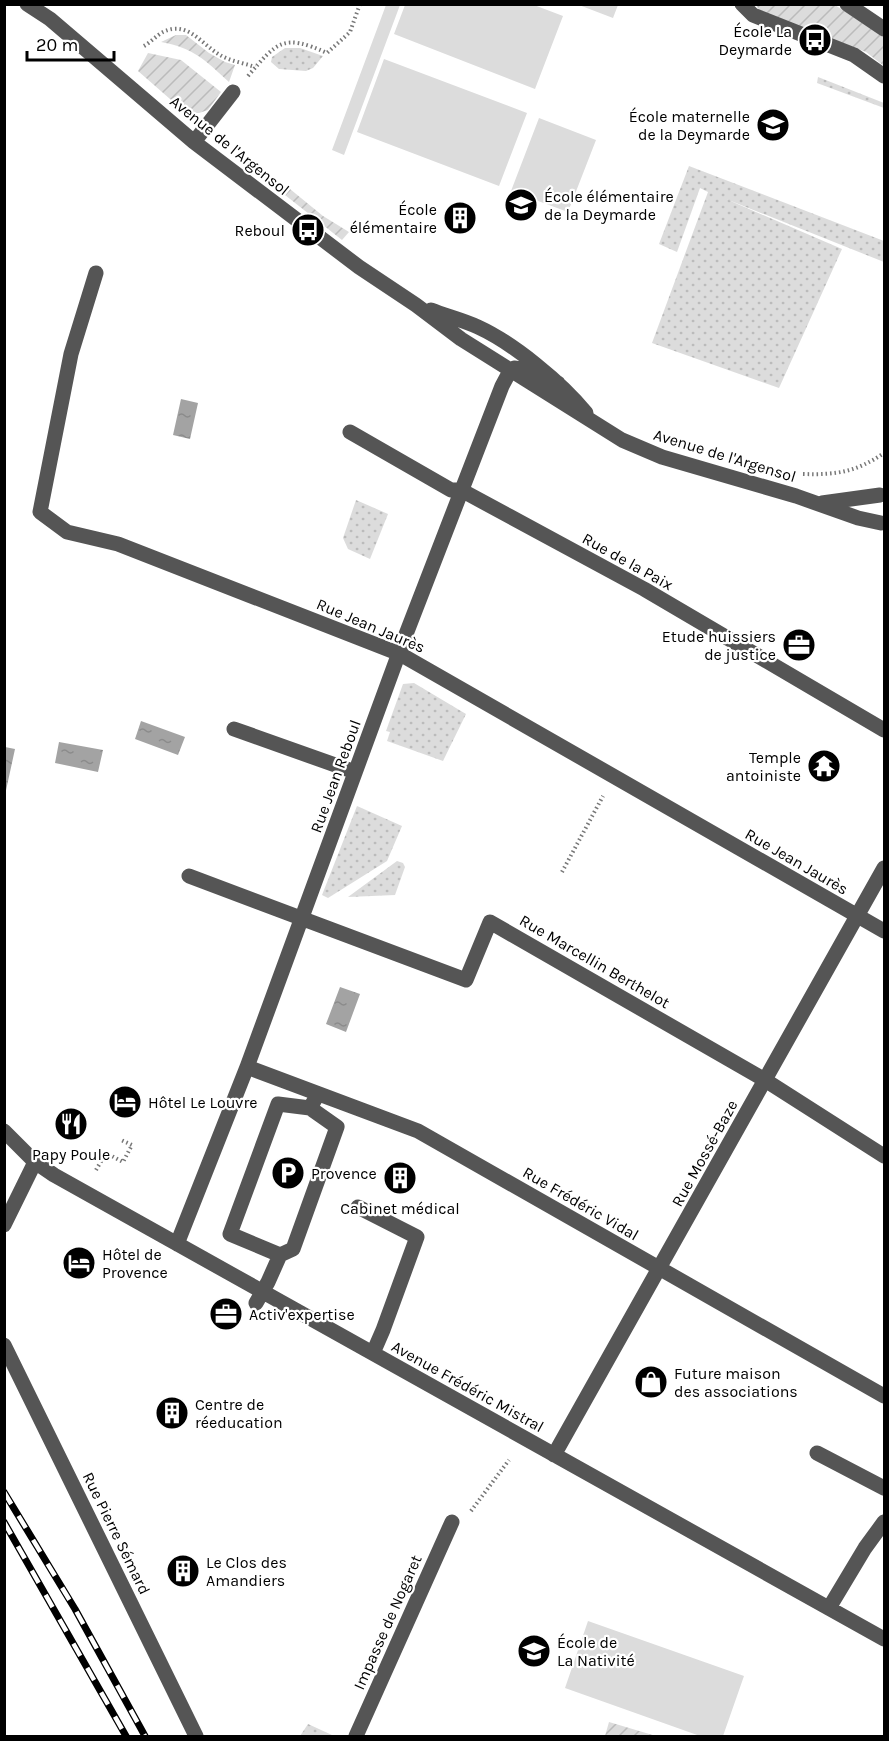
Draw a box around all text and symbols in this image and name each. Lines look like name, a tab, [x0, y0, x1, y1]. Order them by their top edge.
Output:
place label: École La Deymarde	[719, 22, 792, 59]
bus stop icon: École La Deymarde	[797, 22, 833, 58]
scale bar	[27, 24, 114, 62]
text: 20 m	[36, 34, 78, 56]
street label: Avenue de l'Argensol	[166, 91, 293, 199]
place label: École maternelle de la Deymarde	[629, 107, 750, 144]
school or university icon: École maternelle de la Deymarde	[755, 107, 791, 143]
school or university icon: École élémentaire de la Deymarde	[503, 187, 539, 223]
place label: École élémentaire de la Deymarde	[544, 187, 674, 224]
place label: École élémentaire	[350, 200, 437, 237]
building icon: École élémentaire	[442, 200, 478, 236]
bus stop icon: Reboul	[290, 212, 326, 248]
place label: Reboul	[235, 221, 285, 240]
street label: Avenue de l'Argensol	[651, 425, 798, 486]
street label: Rue de la Paix	[579, 529, 676, 594]
street label: Rue Jean Jaurès	[314, 594, 428, 657]
place label: Etude huissiers de justice	[662, 627, 776, 664]
office icon: Etude huissiers de justice	[781, 627, 817, 663]
street label: Rue Jean Reboul	[306, 717, 365, 835]
place label: Temple antoiniste	[726, 748, 801, 785]
temple icon: Temple antoiniste	[806, 748, 842, 784]
street label: Rue Jean Jaurès	[742, 824, 852, 899]
street label: Rue Marcellin Berthelot	[516, 911, 673, 1012]
hotel icon: Hôtel Le Louvre	[107, 1084, 143, 1120]
place label: Hôtel Le Louvre	[148, 1093, 257, 1112]
street label: Rue Mossé-Baze	[667, 1097, 742, 1210]
restaurant icon: Papy Poule	[53, 1106, 89, 1142]
place label: Papy Poule	[32, 1145, 110, 1164]
parking icon: Provence	[270, 1155, 306, 1191]
building icon: Cabinet médical	[382, 1160, 418, 1196]
street label: Rue Frédéric Vidal	[519, 1163, 642, 1244]
place label: Provence	[311, 1164, 377, 1183]
place label: Cabinet médical	[340, 1199, 460, 1218]
hotel icon: Hôtel de Provence	[61, 1245, 97, 1281]
place label: Hôtel de Provence	[102, 1245, 168, 1282]
office icon: Activ'expertise	[208, 1296, 244, 1332]
place label: Activ'expertise	[249, 1305, 355, 1324]
street label: Avenue Frédéric Mistral	[388, 1337, 547, 1436]
shop icon: Future maison des associations	[633, 1364, 669, 1400]
place label: Future maison des associations	[674, 1364, 798, 1401]
building icon: Centre de réeducation	[154, 1395, 190, 1431]
place label: Centre de réeducation	[195, 1395, 283, 1432]
street label: Rue Pierre Sémard	[79, 1469, 154, 1598]
street label: Impasse de Nogaret	[349, 1552, 426, 1693]
building icon: Le Clos des Amandiers	[165, 1553, 201, 1589]
place label: Le Clos des Amandiers	[206, 1553, 287, 1590]
school or university icon: École de La Nativité	[516, 1633, 552, 1669]
place label: École de La Nativité	[557, 1633, 635, 1670]

